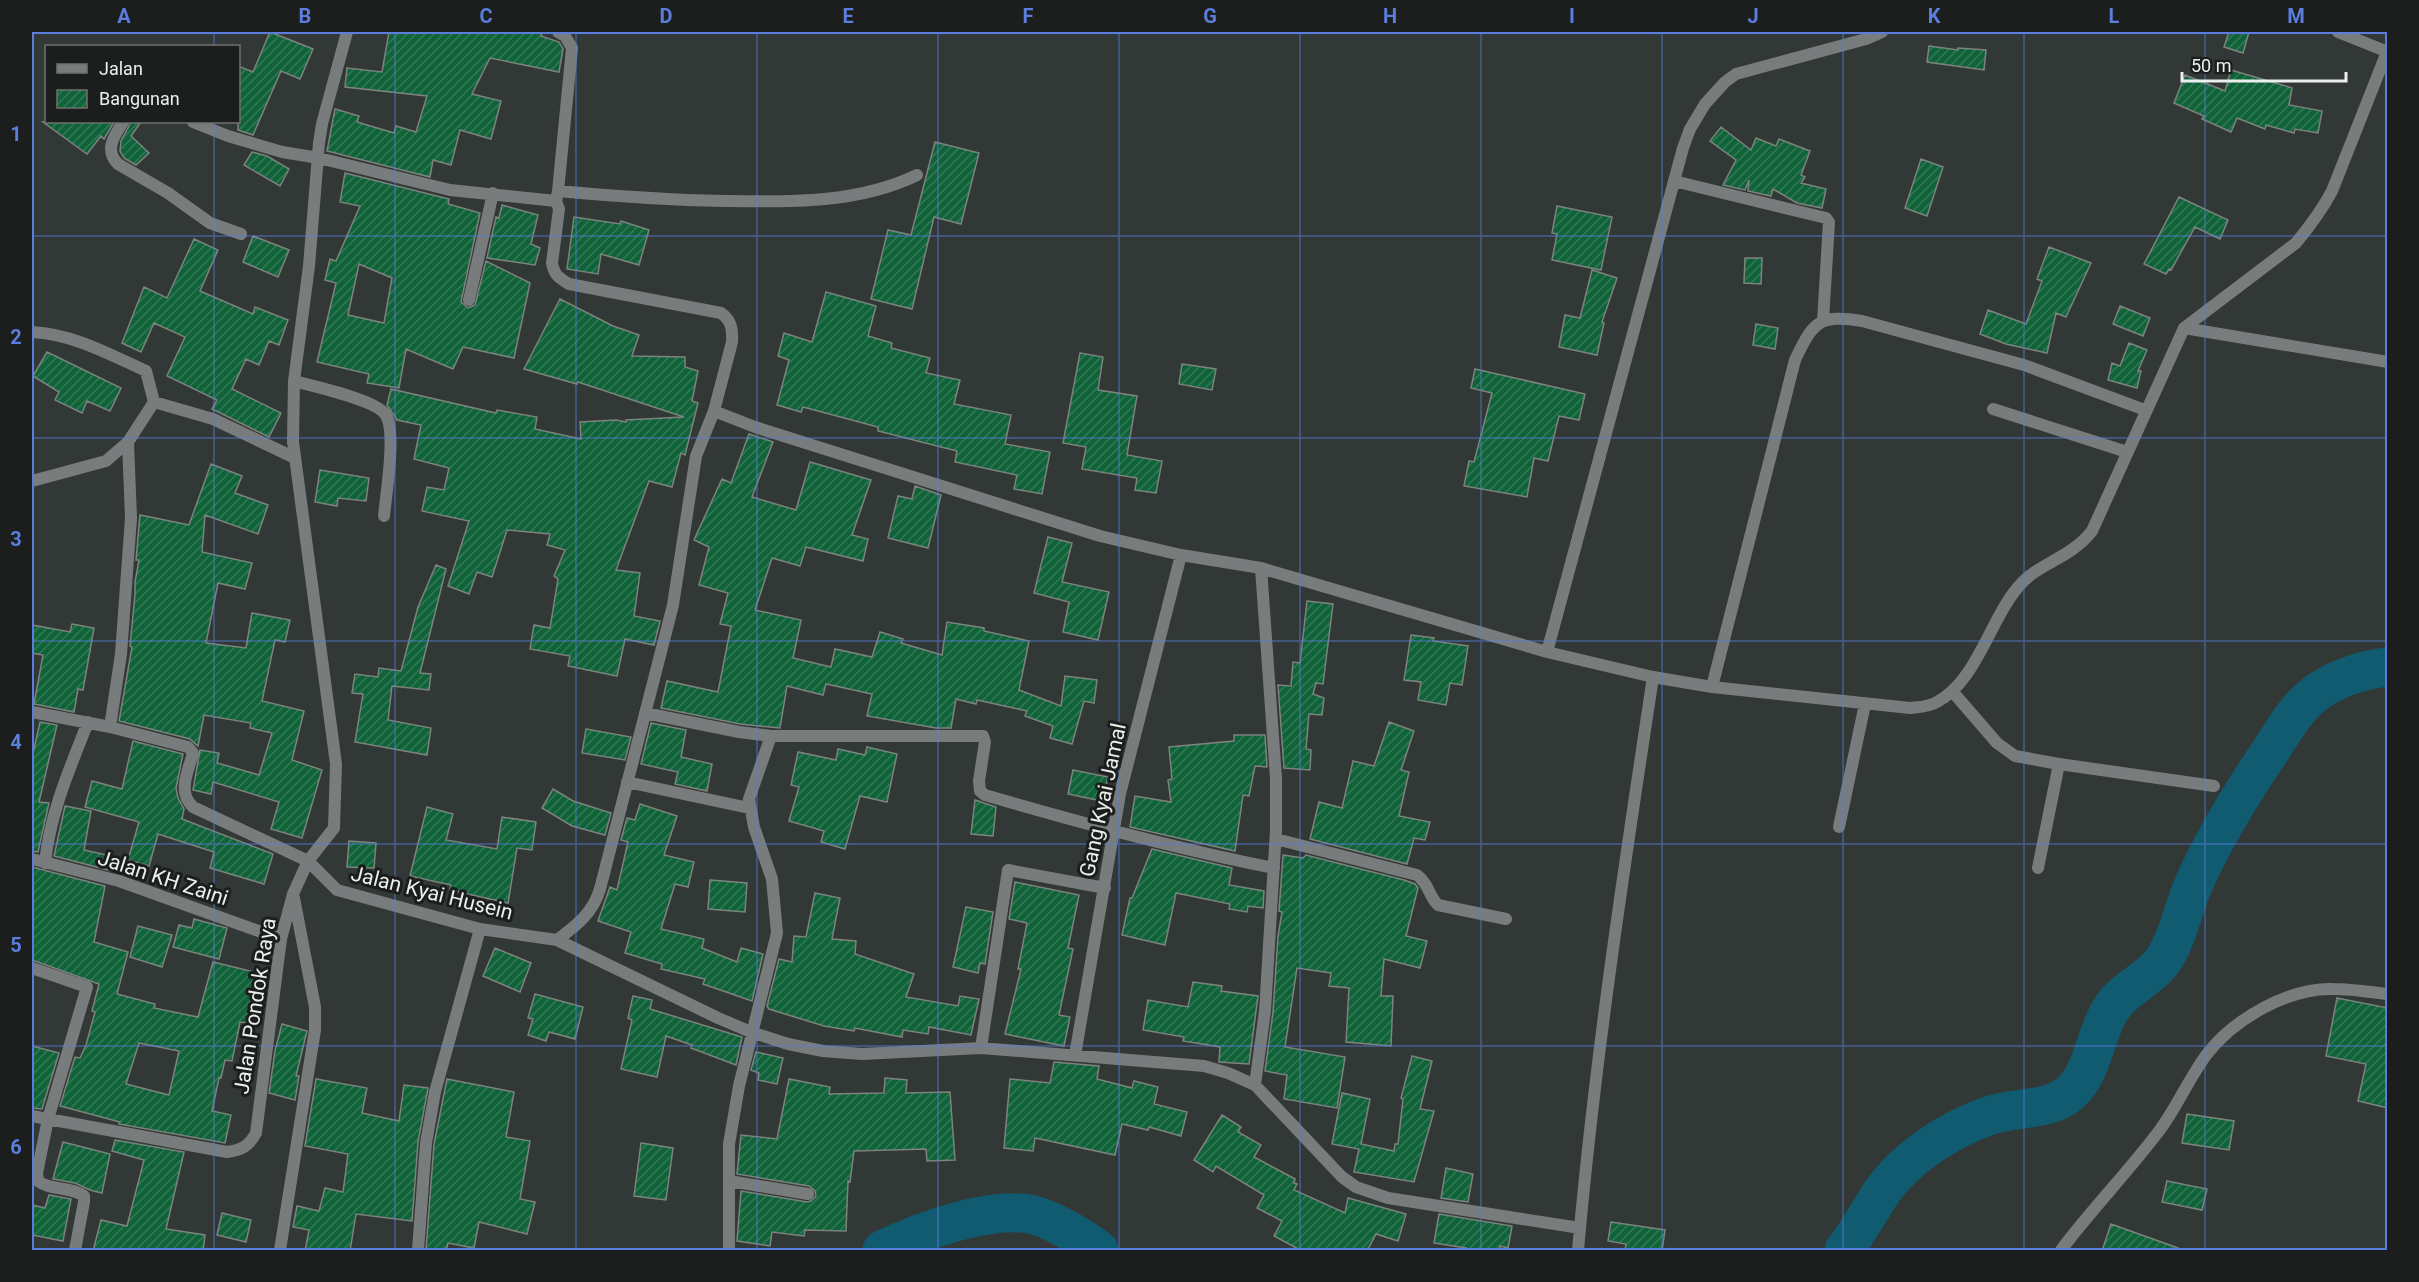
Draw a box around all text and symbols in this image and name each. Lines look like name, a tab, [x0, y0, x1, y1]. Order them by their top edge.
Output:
text: A	[117, 4, 131, 28]
text: B	[299, 4, 311, 28]
text: C	[479, 4, 493, 28]
text: D	[660, 4, 673, 28]
text: E	[842, 4, 854, 28]
text: F	[1023, 4, 1034, 28]
text: G	[1203, 4, 1217, 28]
text: H	[1383, 4, 1397, 28]
text: I	[1569, 4, 1575, 28]
text: J	[1747, 4, 1759, 28]
text: K	[1928, 4, 1941, 28]
text: L	[2109, 4, 2120, 28]
text: M	[2287, 4, 2305, 28]
legend	[45, 45, 240, 123]
scale bar	[2182, 45, 2346, 83]
text: 50 m	[2191, 55, 2231, 76]
text: Jalan	[99, 58, 143, 79]
text: Bangunan	[99, 88, 180, 109]
text: 1	[10, 122, 22, 146]
text: 2	[10, 325, 22, 349]
text: 3	[10, 527, 22, 551]
street label: Gang Kyai Jamal	[1075, 721, 1131, 879]
text: 4	[10, 730, 22, 754]
street label: Jalan KH Zaini	[95, 846, 231, 910]
street label: Jalan Kyai Husein	[349, 861, 515, 925]
street label: Jalan Pondok Raya	[229, 916, 281, 1096]
text: 5	[10, 933, 22, 957]
text: 6	[10, 1135, 22, 1159]

